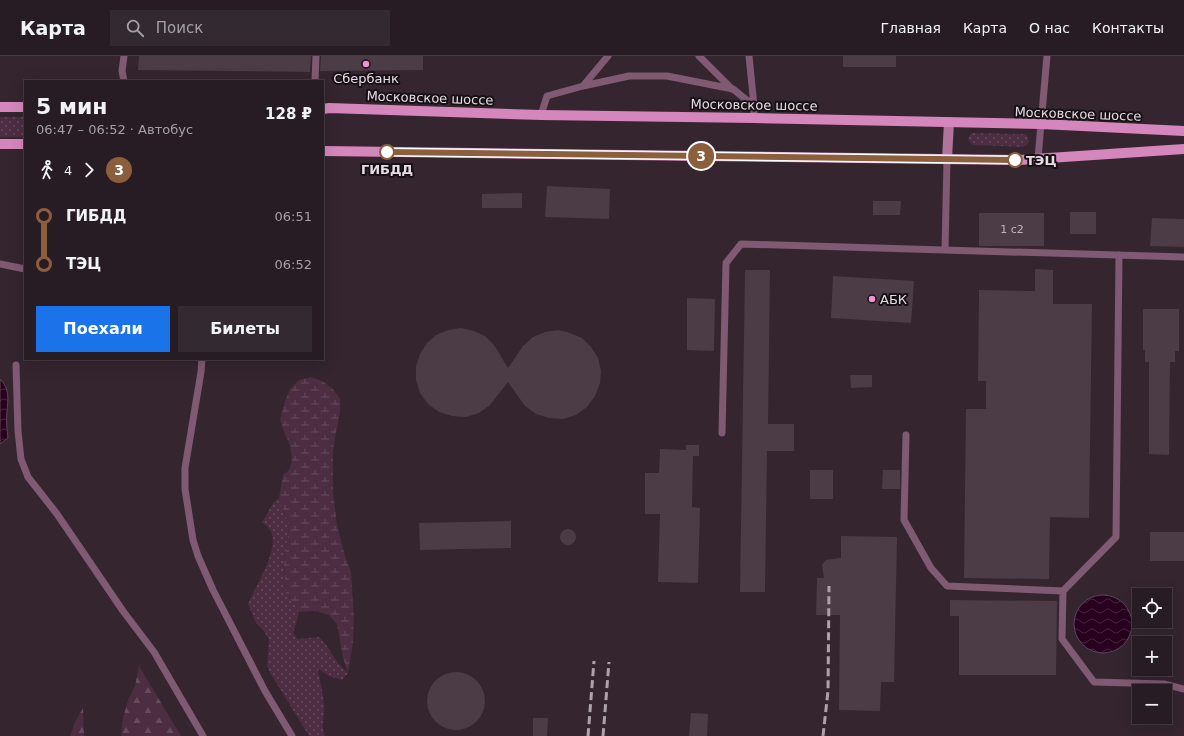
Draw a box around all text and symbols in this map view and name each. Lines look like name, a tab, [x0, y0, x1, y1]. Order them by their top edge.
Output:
search box	[110, 10, 390, 46]
text: Карта	[20, 17, 86, 39]
icon: search	[124, 17, 146, 39]
text: Поиск	[156, 19, 203, 37]
text: Главная	[880, 20, 941, 36]
text: Карта	[963, 20, 1007, 36]
text: О нас	[1029, 20, 1070, 36]
text: Контакты	[1092, 20, 1164, 36]
marker: Сбербанк	[361, 59, 371, 69]
place label: Сбербанк	[333, 71, 399, 86]
street label: Московское шоссе	[366, 88, 494, 108]
text: 5 мин	[36, 94, 108, 119]
street label: Московское шоссе	[690, 96, 818, 114]
street label: Московское шоссе	[1014, 104, 1142, 124]
text: 128 ₽	[265, 105, 312, 123]
text: 06:47 – 06:52 · Автобус	[36, 122, 193, 137]
line badge: 3	[688, 143, 714, 169]
marker: ГИБДД	[379, 144, 395, 160]
text: 3	[696, 148, 706, 164]
marker: ТЭЦ	[1007, 152, 1023, 168]
place label: ТЭЦ	[1026, 153, 1056, 168]
icon: walk	[36, 159, 58, 181]
icon: forward	[78, 159, 100, 181]
text: 3	[114, 162, 124, 178]
place label: ГИБДД	[361, 162, 413, 177]
text: 4	[64, 163, 72, 178]
text: ГИБДД	[66, 207, 126, 225]
text: 06:51	[275, 209, 312, 224]
house number: 1 c2	[1000, 223, 1024, 236]
text: ТЭЦ	[66, 255, 101, 273]
text: 06:52	[275, 257, 312, 272]
place label: АБК	[880, 292, 907, 307]
marker: АБК	[867, 294, 877, 304]
button: Поехали	[36, 306, 170, 352]
button: Билеты	[178, 306, 312, 352]
map controls	[1132, 588, 1172, 724]
button: locate	[1132, 588, 1172, 628]
button: +	[1132, 636, 1172, 676]
button: −	[1132, 684, 1172, 724]

